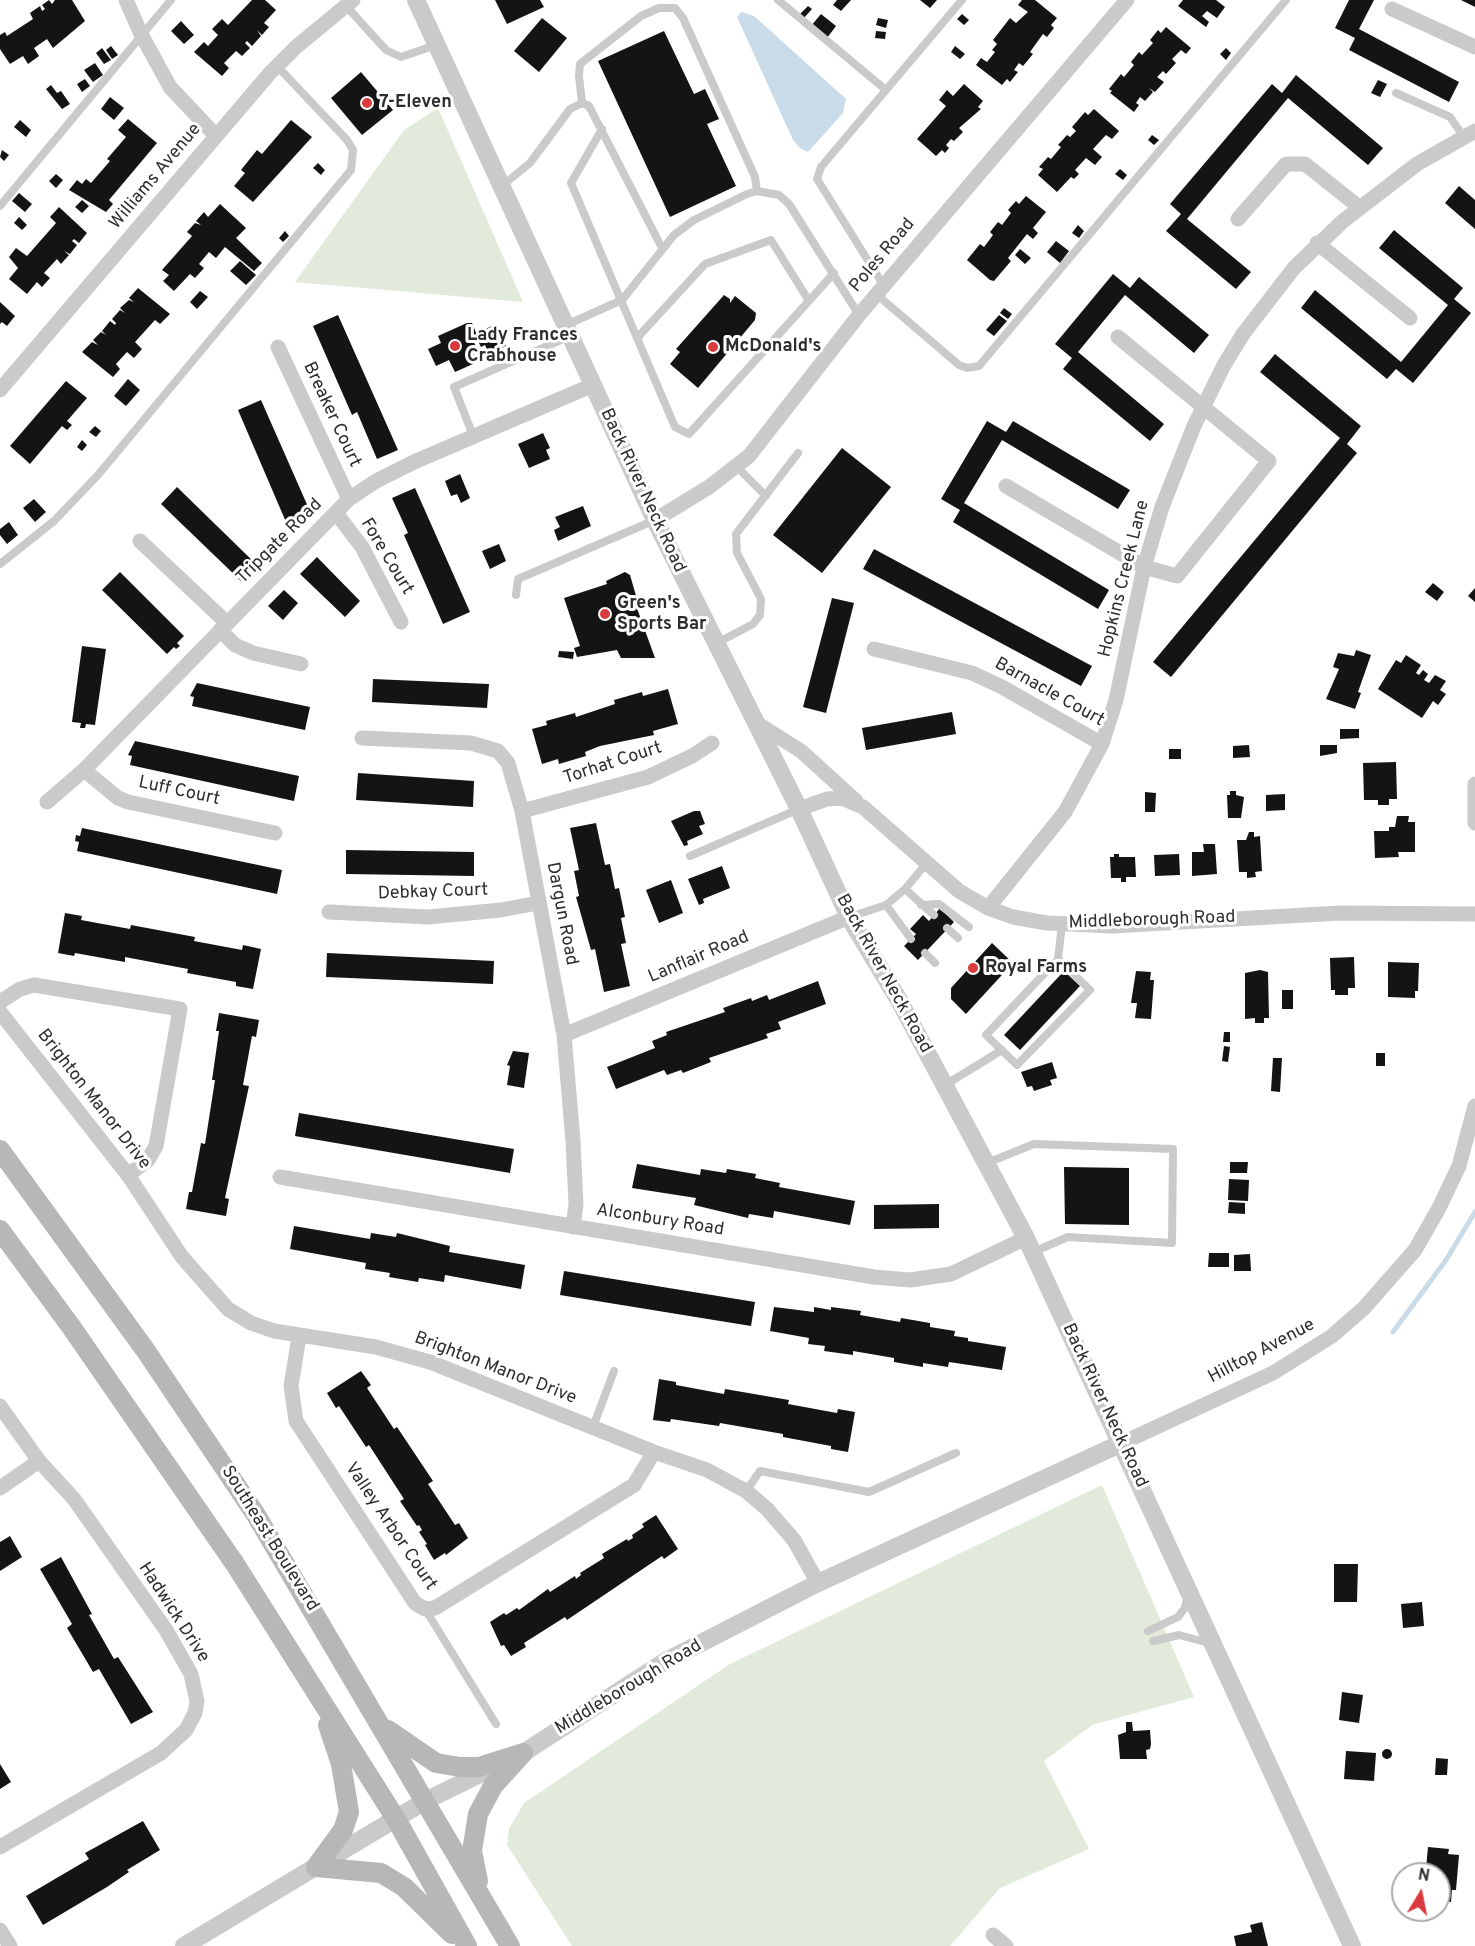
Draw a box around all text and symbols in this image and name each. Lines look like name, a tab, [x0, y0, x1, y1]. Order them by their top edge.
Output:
place label: 7-Eleven	[379, 92, 452, 114]
marker: 7-Eleven	[360, 96, 374, 110]
street label: Williams Avenue	[105, 120, 207, 234]
street label: Poles Road	[846, 215, 920, 297]
place label: Lady Frances Crabhouse	[467, 325, 578, 368]
place label: McDonald's	[725, 336, 821, 358]
marker: Lady Frances Crabhouse	[448, 339, 462, 353]
marker: McDonald's	[706, 340, 720, 354]
street label: Breaker Court	[297, 359, 365, 471]
street label: Back River Neck Road	[594, 406, 690, 576]
street label: Tripgate Road	[233, 495, 327, 589]
street label: Hopkins Creek Lane	[1095, 498, 1155, 660]
street label: Fore Court	[355, 515, 417, 599]
place label: Green's Sports Bar	[617, 593, 707, 636]
marker: Green's Sports Bar	[598, 607, 612, 621]
street label: Barnacle Court	[990, 654, 1108, 732]
street label: Torhat Court	[561, 738, 665, 790]
street label: Luff Court	[136, 773, 222, 811]
street label: Dargun Road	[540, 861, 582, 967]
street label: Debkay Court	[378, 880, 488, 906]
street label: Back River Neck Road	[830, 891, 936, 1057]
street label: Middleborough Road	[1068, 907, 1236, 935]
street label: Lanflair Road	[645, 927, 753, 989]
place label: Royal Farms	[985, 957, 1087, 979]
marker: Royal Farms	[966, 961, 980, 975]
street label: Brighton Manor Drive	[32, 1026, 154, 1174]
street label: Alconbury Road	[595, 1200, 725, 1242]
street label: Hilltop Avenue	[1205, 1315, 1319, 1389]
street label: Back River Neck Road	[1056, 1321, 1152, 1491]
street label: Brighton Manor Drive	[411, 1328, 579, 1410]
street label: Valley Arbor Court	[339, 1459, 441, 1595]
street label: Southeast Boulevard	[216, 1462, 322, 1616]
street label: Hadwick Drive	[133, 1559, 213, 1667]
street label: Middleborough Road	[552, 1636, 706, 1740]
north arrow	[1391, 1862, 1451, 1922]
text: N	[1416, 1865, 1431, 1887]

